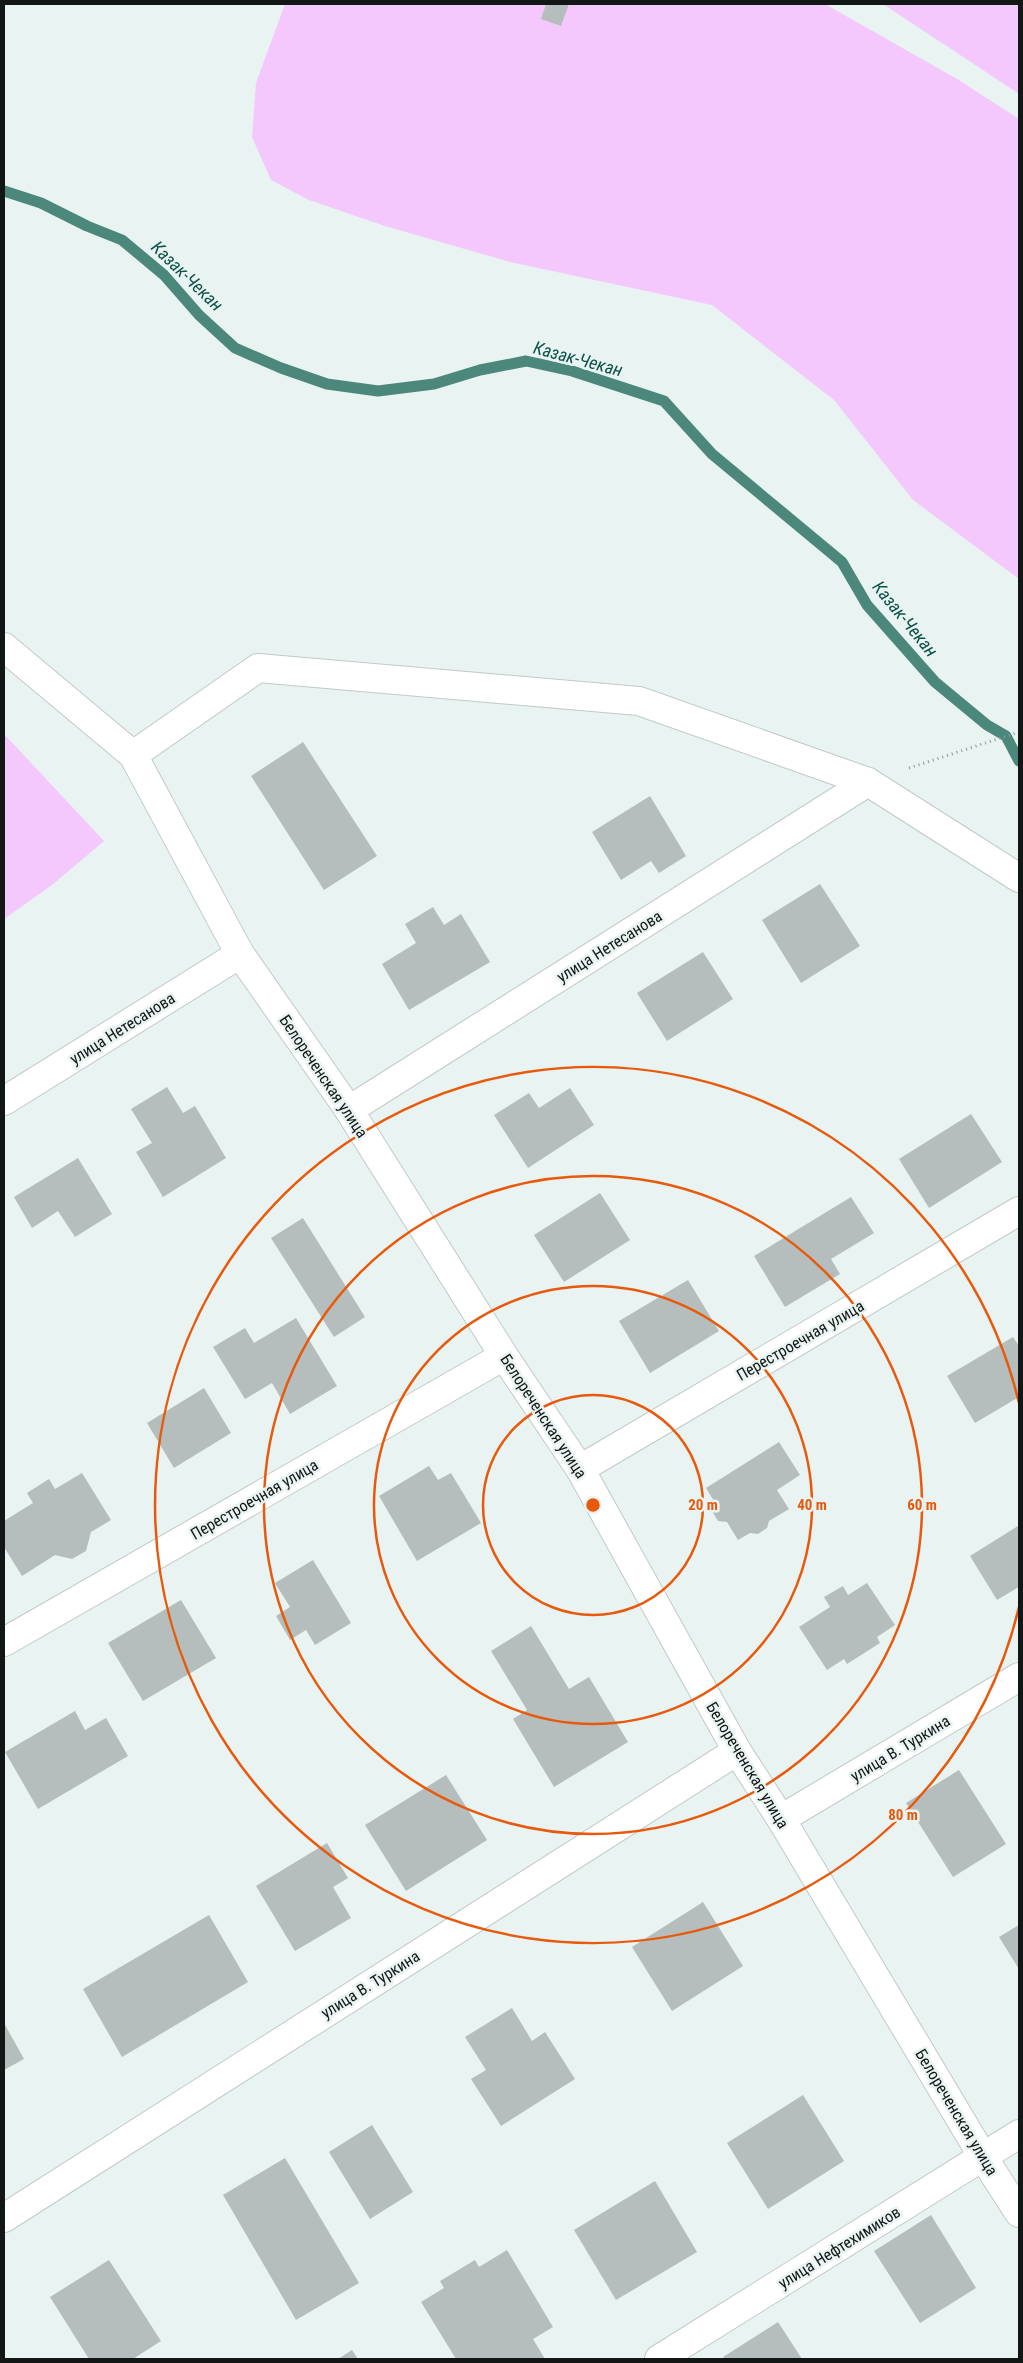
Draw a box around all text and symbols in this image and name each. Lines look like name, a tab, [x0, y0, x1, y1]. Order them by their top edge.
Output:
water label: Казак-Чекан	[147, 236, 228, 315]
water label: Казак-Чекан	[531, 337, 625, 381]
water label: Казак-Чекан	[868, 577, 942, 661]
street label: улица Нетесанова	[553, 906, 665, 986]
street label: улица Нетесанова	[66, 988, 178, 1068]
street label: Белореченская улица	[275, 1011, 372, 1141]
street label: Перестроечная улица	[733, 1296, 867, 1385]
street label: Белореченская улица	[496, 1351, 591, 1482]
street label: Перестроечная улица	[187, 1455, 321, 1544]
centre of rings	[584, 1496, 602, 1514]
text: 20 m	[688, 1496, 718, 1514]
text: 40 m	[797, 1496, 827, 1514]
text: 60 m	[907, 1496, 937, 1514]
street label: Белореченская улица	[702, 1699, 793, 1832]
street label: улица В. Туркина	[847, 1711, 953, 1786]
text: 80 m	[888, 1806, 918, 1824]
street label: улица В. Туркина	[317, 1947, 423, 2022]
street label: Белореченская улица	[911, 2046, 1002, 2179]
street label: улица Нефтехимиков	[775, 2202, 904, 2293]

